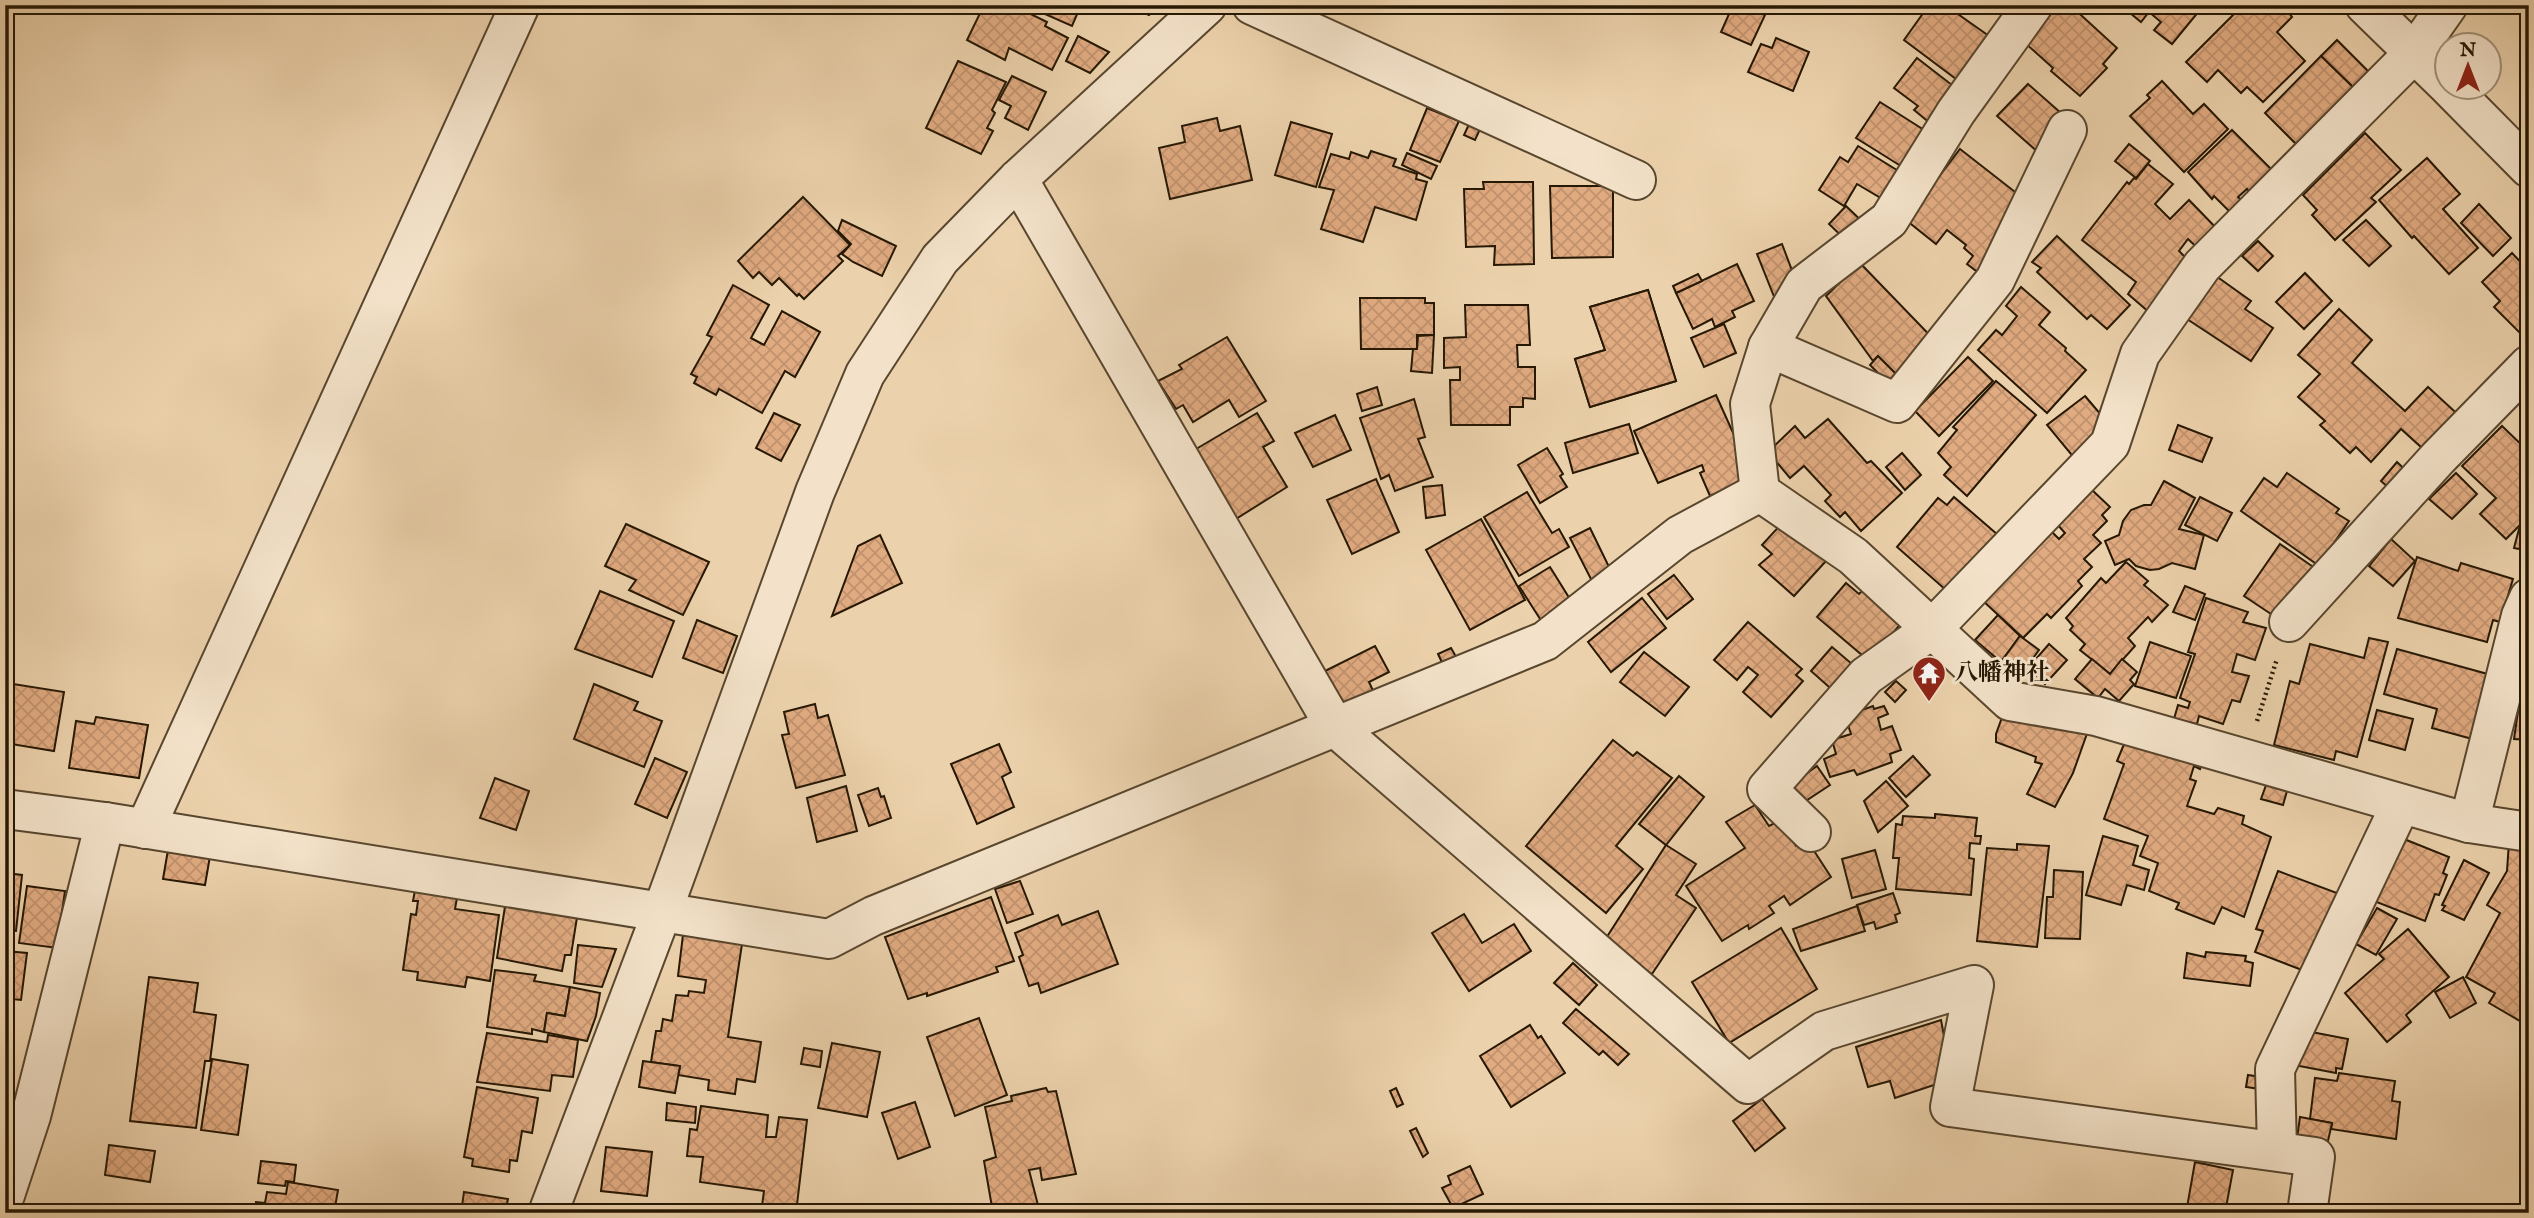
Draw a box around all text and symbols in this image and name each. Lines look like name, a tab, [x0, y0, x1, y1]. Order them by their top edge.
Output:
north arrow	[2432, 32, 2502, 102]
text: N	[2459, 39, 2477, 63]
temple icon: 八幡神社	[1910, 654, 1948, 703]
place label: 八幡神社	[1954, 658, 2050, 689]

